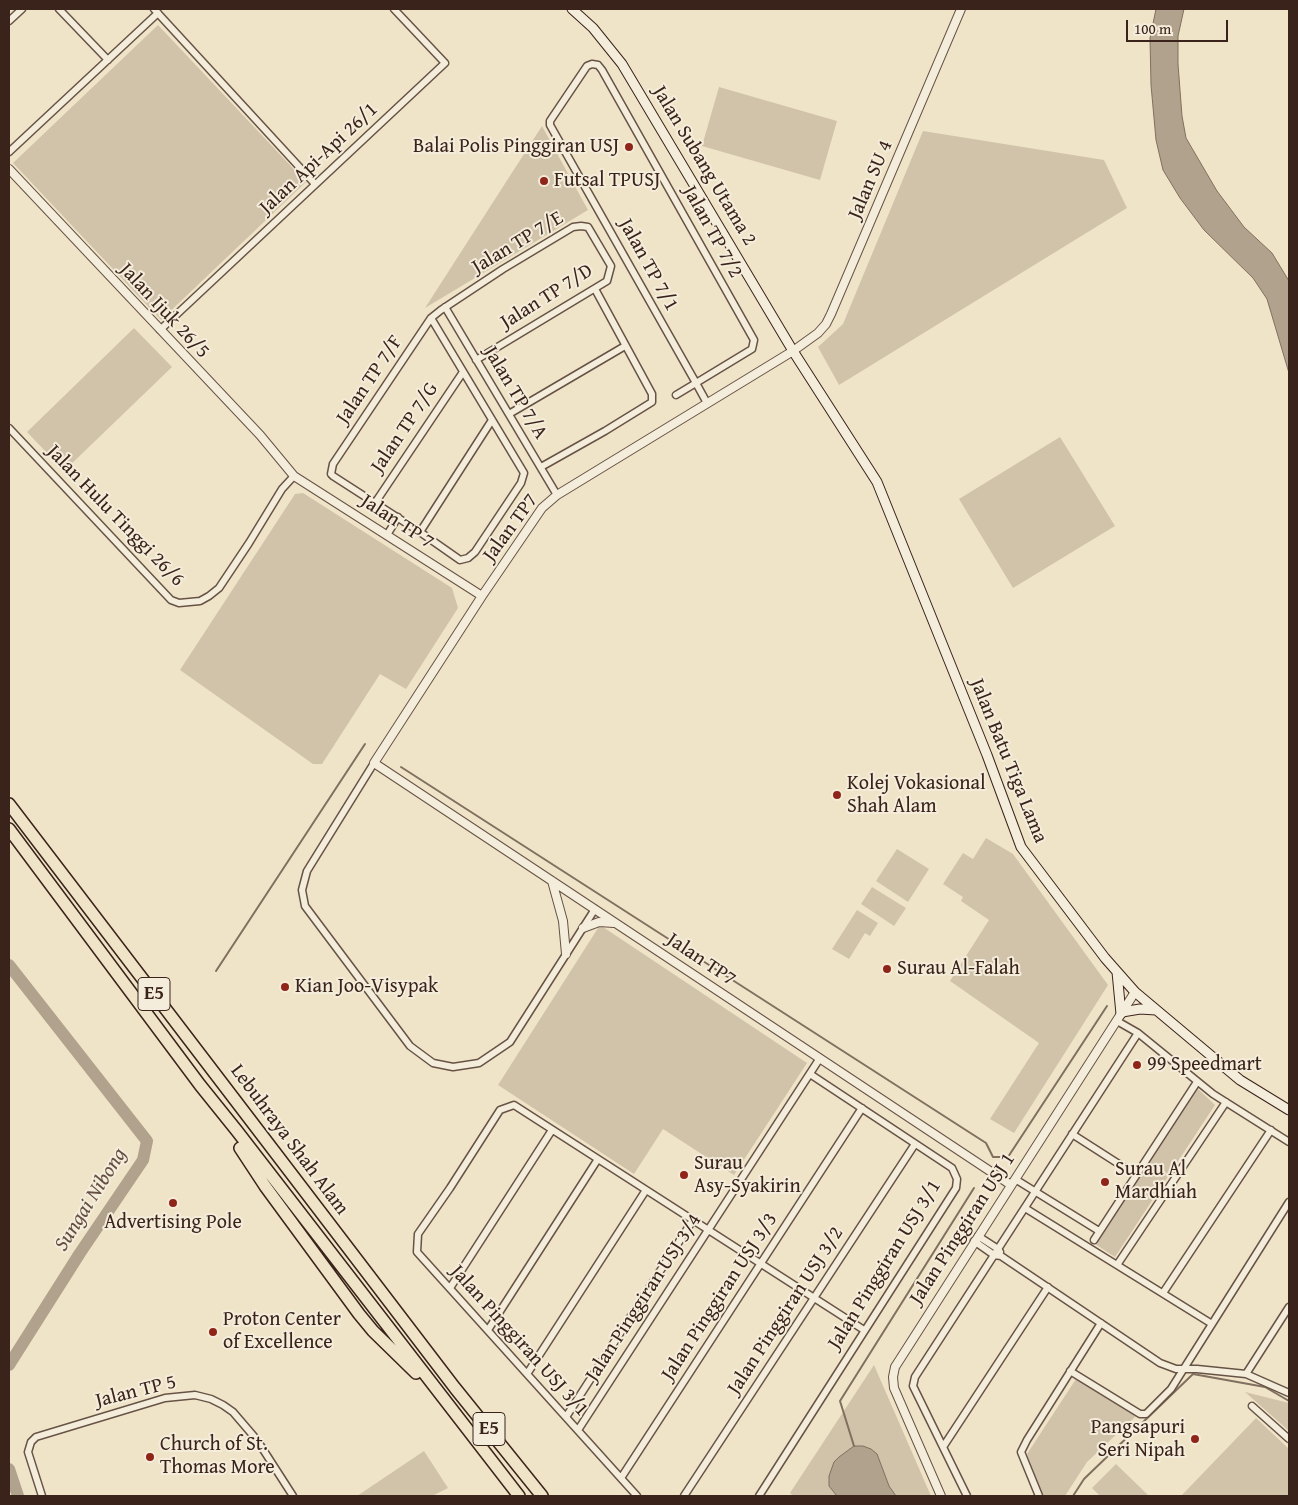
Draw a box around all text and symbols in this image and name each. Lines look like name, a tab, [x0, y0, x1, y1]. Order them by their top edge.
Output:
scale bar	[1128, 10, 1230, 42]
text: 100 m	[1134, 18, 1171, 39]
street label: Jalan Subang Utama 2	[647, 82, 761, 250]
street label: Jalan Api-Api 26/1	[255, 98, 383, 220]
place label: Balai Polis Pinggiran USJ	[413, 135, 619, 159]
street label: Jalan SU 4	[844, 137, 898, 223]
marker: Balai Polis Pinggiran USJ	[623, 141, 635, 153]
place label: Futsal TPUSJ	[554, 169, 660, 193]
marker: Futsal TPUSJ	[538, 175, 550, 187]
street label: Jalan TP 7/2	[677, 182, 747, 282]
street label: Jalan TP 7/E	[468, 206, 568, 280]
street label: Jalan TP 7/1	[613, 215, 683, 315]
street label: Jalan Ijuk 26/5	[114, 258, 214, 364]
street label: Jalan TP 7/D	[497, 259, 597, 335]
street label: Jalan TP 7/F	[332, 331, 408, 429]
street label: Jalan TP 7/A	[478, 342, 552, 444]
street label: Jalan TP 7/G	[366, 378, 444, 478]
street label: Jalan Hulu Tinggi 26/6	[41, 440, 189, 592]
street label: Jalan TP 7	[356, 489, 438, 555]
street label: Jalan TP7	[478, 489, 544, 567]
street label: Jalan Batu Tiga Lama	[964, 675, 1052, 847]
place label: Kolej Vokasional Shah Alam	[847, 772, 986, 819]
marker: Kolej Vokasional Shah Alam	[831, 789, 843, 801]
street label: Jalan TP7	[662, 928, 740, 992]
place label: Surau Al-Falah	[897, 957, 1020, 981]
marker: Surau Al-Falah	[881, 963, 893, 975]
place label: Kian Joo-Visypak	[295, 975, 438, 999]
road number: E5	[138, 978, 170, 1011]
marker: Kian Joo-Visypak	[279, 981, 291, 993]
place label: 99 Speedmart	[1147, 1053, 1262, 1077]
marker: 99 Speedmart	[1131, 1059, 1143, 1071]
street label: Lebuhraya Shah Alam	[225, 1060, 353, 1220]
water label: Sungai Nibong	[49, 1144, 133, 1256]
street label: Jalan Pinggiran USJ 1	[905, 1149, 1021, 1309]
place label: Surau Asy-Syakirin	[694, 1152, 801, 1199]
place label: Surau Al Mardhiah	[1115, 1158, 1197, 1205]
marker: Surau Asy-Syakirin	[678, 1169, 690, 1181]
street label: Jalan Pinggiran USJ 3/1	[823, 1176, 947, 1354]
marker: Surau Al Mardhiah	[1099, 1176, 1111, 1188]
marker: Advertising Pole	[167, 1197, 179, 1209]
street label: Jalan Pinggiran USJ 3/3	[657, 1209, 783, 1385]
street label: Jalan Pinggiran USJ 3/4	[581, 1210, 707, 1386]
place label: Advertising Pole	[104, 1211, 242, 1235]
street label: Jalan Pinggiran USJ 3/2	[723, 1223, 849, 1399]
street label: Jalan Pinggiran USJ 3/1	[445, 1260, 593, 1422]
place label: Proton Center of Excellence	[223, 1308, 341, 1355]
marker: Proton Center of Excellence	[207, 1326, 219, 1338]
street label: Jalan TP 5	[93, 1370, 179, 1414]
road number: E5	[473, 1412, 505, 1446]
place label: Pangsapuri Seri Nipah	[1091, 1416, 1185, 1463]
place label: Church of St. Thomas More	[160, 1433, 275, 1480]
marker: Pangsapuri Seri Nipah	[1189, 1433, 1201, 1445]
marker: Church of St. Thomas More	[144, 1451, 156, 1463]

